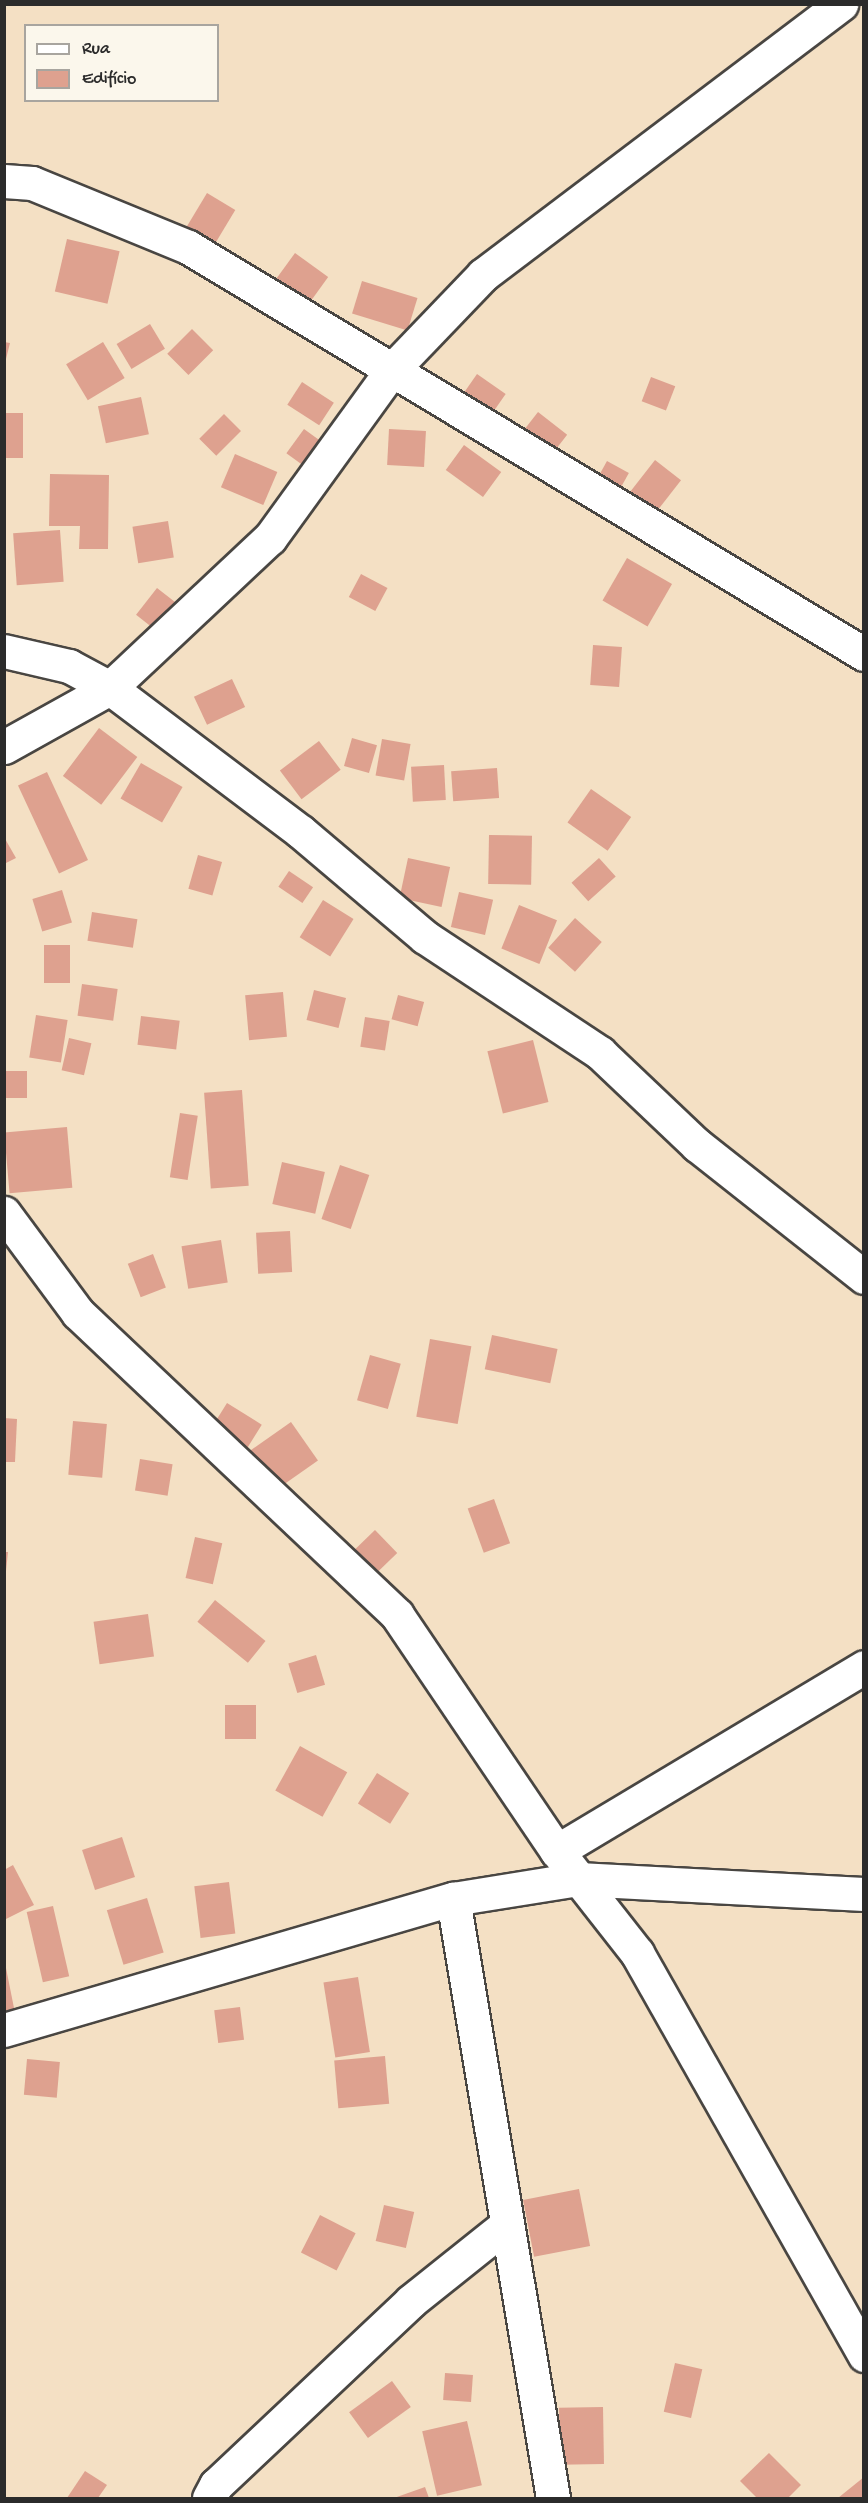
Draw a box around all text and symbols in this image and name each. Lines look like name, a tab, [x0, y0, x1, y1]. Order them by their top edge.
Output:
legend	[24, 24, 219, 102]
text: Rua	[82, 39, 110, 60]
text: Edifício	[82, 69, 136, 90]

